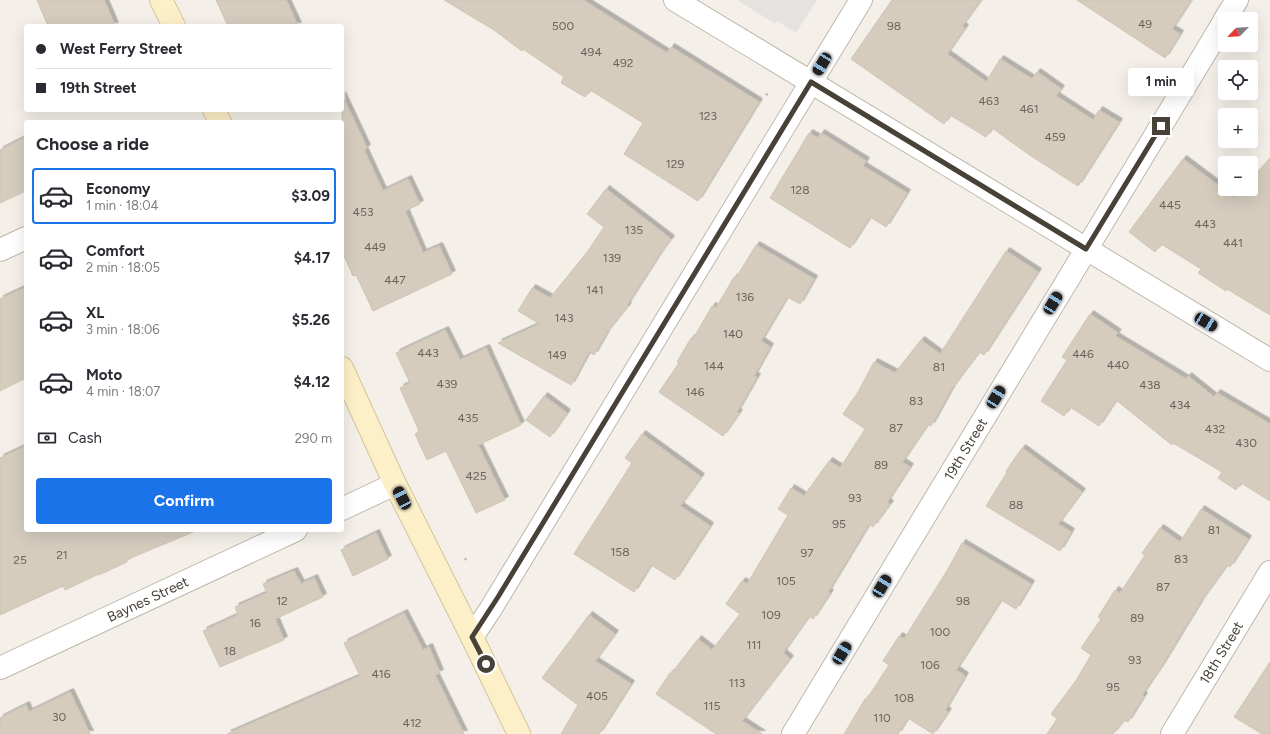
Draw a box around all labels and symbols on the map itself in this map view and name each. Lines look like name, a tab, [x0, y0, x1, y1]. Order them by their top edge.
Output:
north arrow	[1218, 12, 1258, 52]
house number: 49	[1138, 17, 1152, 31]
house number: 500	[552, 19, 574, 33]
house number: 98	[887, 19, 901, 33]
house number: 494	[580, 45, 602, 59]
car	[811, 51, 833, 77]
house number: 492	[613, 56, 633, 70]
callout: 1 min	[1128, 68, 1194, 96]
house number: 463	[979, 94, 999, 108]
house number: 461	[1019, 102, 1039, 116]
house number: 123	[699, 109, 717, 123]
route end	[1152, 117, 1170, 135]
house number: 459	[1044, 130, 1066, 144]
house number: 129	[666, 157, 684, 171]
house number: 128	[790, 183, 810, 197]
house number: 445	[1159, 198, 1181, 212]
house number: 453	[353, 205, 373, 219]
house number: 443	[1194, 217, 1216, 231]
house number: 135	[625, 223, 643, 237]
house number: 441	[1223, 236, 1243, 250]
house number: 449	[364, 240, 386, 254]
house number: 139	[603, 251, 621, 265]
house number: 447	[384, 273, 406, 287]
house number: 141	[586, 283, 604, 297]
house number: 136	[736, 290, 754, 304]
car	[1042, 290, 1064, 316]
house number: 143	[555, 311, 573, 325]
car	[1193, 311, 1219, 333]
house number: 140	[723, 327, 743, 341]
house number: 443	[417, 346, 439, 360]
house number: 446	[1072, 347, 1094, 361]
house number: 149	[547, 348, 567, 362]
house number: 440	[1107, 358, 1130, 372]
house number: 144	[704, 359, 724, 373]
house number: 81	[933, 360, 945, 374]
house number: 439	[437, 377, 458, 391]
house number: 438	[1139, 378, 1161, 392]
car	[985, 384, 1007, 410]
house number: 146	[685, 385, 705, 399]
house number: 83	[909, 394, 923, 408]
house number: 434	[1169, 398, 1191, 412]
house number: 435	[458, 411, 479, 425]
street label: 19th Street	[940, 415, 991, 483]
house number: 87	[889, 421, 903, 435]
house number: 432	[1205, 422, 1225, 436]
house number: 430	[1235, 436, 1257, 450]
house number: 89	[874, 458, 888, 472]
house number: 425	[465, 469, 487, 483]
car	[391, 485, 413, 511]
house number: 93	[848, 491, 862, 505]
house number: 88	[1009, 498, 1023, 512]
house number: 95	[832, 517, 846, 531]
house number: 81	[1208, 523, 1220, 537]
house number: 158	[610, 545, 630, 559]
house number: 97	[800, 546, 814, 560]
house number: 21	[56, 548, 68, 562]
house number: 83	[1174, 552, 1188, 566]
house number: 25	[13, 553, 27, 567]
street label: Baynes Street	[104, 573, 191, 625]
car	[871, 573, 893, 599]
house number: 105	[776, 574, 796, 588]
house number: 87	[1156, 580, 1170, 594]
house number: 12	[276, 594, 288, 608]
house number: 98	[956, 594, 970, 608]
house number: 109	[761, 608, 781, 622]
house number: 89	[1130, 611, 1144, 625]
house number: 16	[249, 616, 261, 630]
street label: 18th Street	[1196, 618, 1247, 687]
house number: 100	[930, 625, 950, 639]
house number: 111	[747, 638, 761, 652]
car	[831, 640, 853, 666]
house number: 18	[224, 644, 236, 658]
house number: 93	[1128, 653, 1142, 667]
route start	[477, 655, 495, 673]
house number: 106	[920, 658, 940, 672]
house number: 416	[371, 667, 391, 681]
house number: 113	[729, 676, 745, 690]
house number: 95	[1106, 680, 1120, 694]
house number: 405	[586, 689, 608, 703]
house number: 108	[894, 691, 914, 705]
house number: 115	[704, 699, 721, 713]
house number: 30	[52, 710, 66, 724]
house number: 110	[873, 711, 891, 725]
house number: 412	[402, 716, 422, 730]

